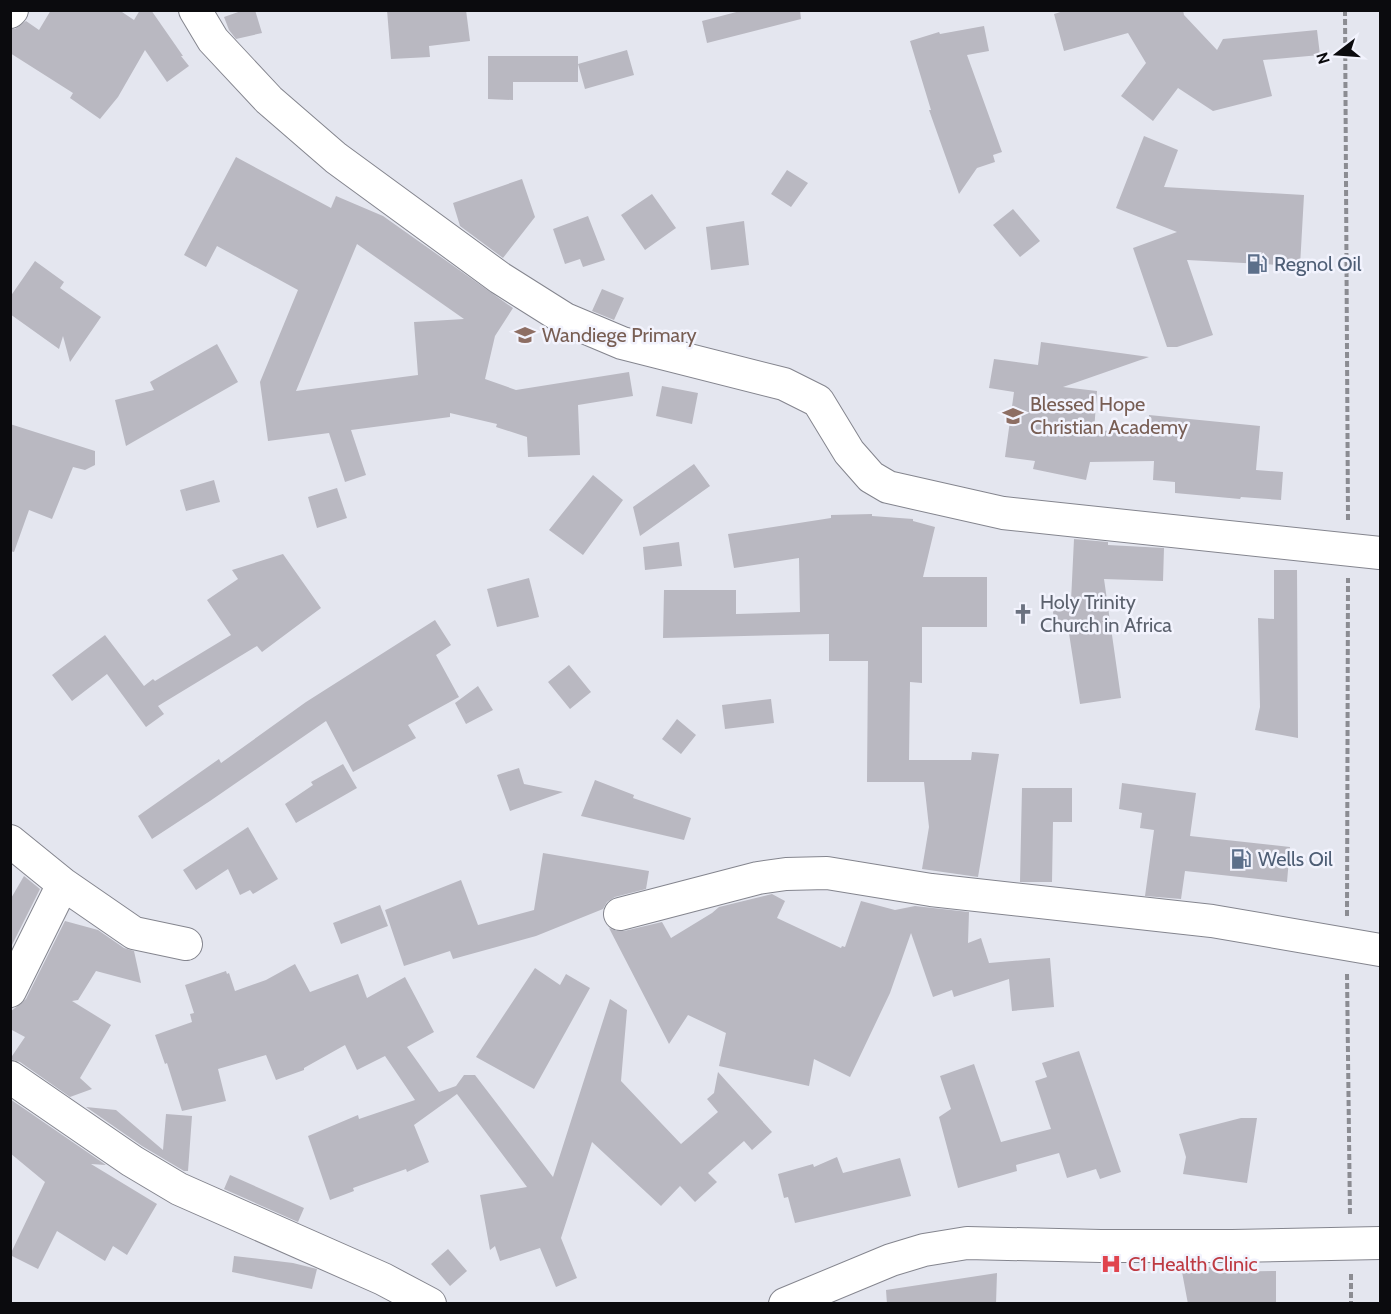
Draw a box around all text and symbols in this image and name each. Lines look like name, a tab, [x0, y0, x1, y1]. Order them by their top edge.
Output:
north arrow	[1307, 24, 1367, 84]
text: N	[1312, 50, 1334, 66]
fuel station icon: Regnol Oil	[1245, 252, 1269, 276]
place label: Regnol Oil	[1274, 252, 1362, 276]
school or university icon: Wandiege Primary	[513, 323, 537, 347]
place label: Wandiege Primary	[542, 323, 697, 347]
place label: Blessed Hope Christian Academy	[1030, 392, 1188, 439]
school or university icon: Blessed Hope Christian Academy	[1001, 404, 1025, 428]
place label: Holy Trinity Church in Africa	[1040, 590, 1172, 637]
church icon: Holy Trinity Church in Africa	[1011, 602, 1035, 626]
fuel station icon: Wells Oil	[1229, 847, 1253, 871]
place label: Wells Oil	[1258, 847, 1333, 871]
hospital icon: C1 Health Clinic	[1099, 1252, 1123, 1276]
place label: C1 Health Clinic	[1128, 1252, 1258, 1276]

